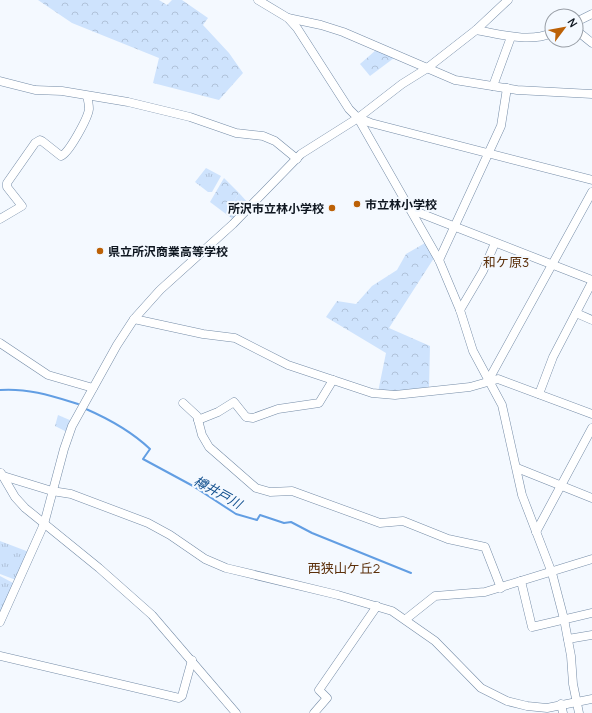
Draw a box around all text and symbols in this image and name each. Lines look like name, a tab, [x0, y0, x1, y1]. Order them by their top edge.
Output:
north arrow	[544, 8, 584, 48]
text: N	[564, 15, 581, 30]
place label: 市立林小学校	[365, 196, 437, 213]
marker: 市立林小学校	[352, 199, 362, 209]
place label: 所沢市立林小学校	[228, 200, 324, 217]
marker: 所沢市立林小学校	[327, 203, 337, 213]
place label: 県立所沢商業高等学校	[108, 243, 228, 260]
marker: 県立所沢商業高等学校	[95, 246, 105, 256]
district label: 和ケ原3	[483, 253, 529, 271]
water label: 樽井戸川	[191, 472, 247, 513]
district label: 西狭山ケ丘2	[308, 559, 380, 577]

